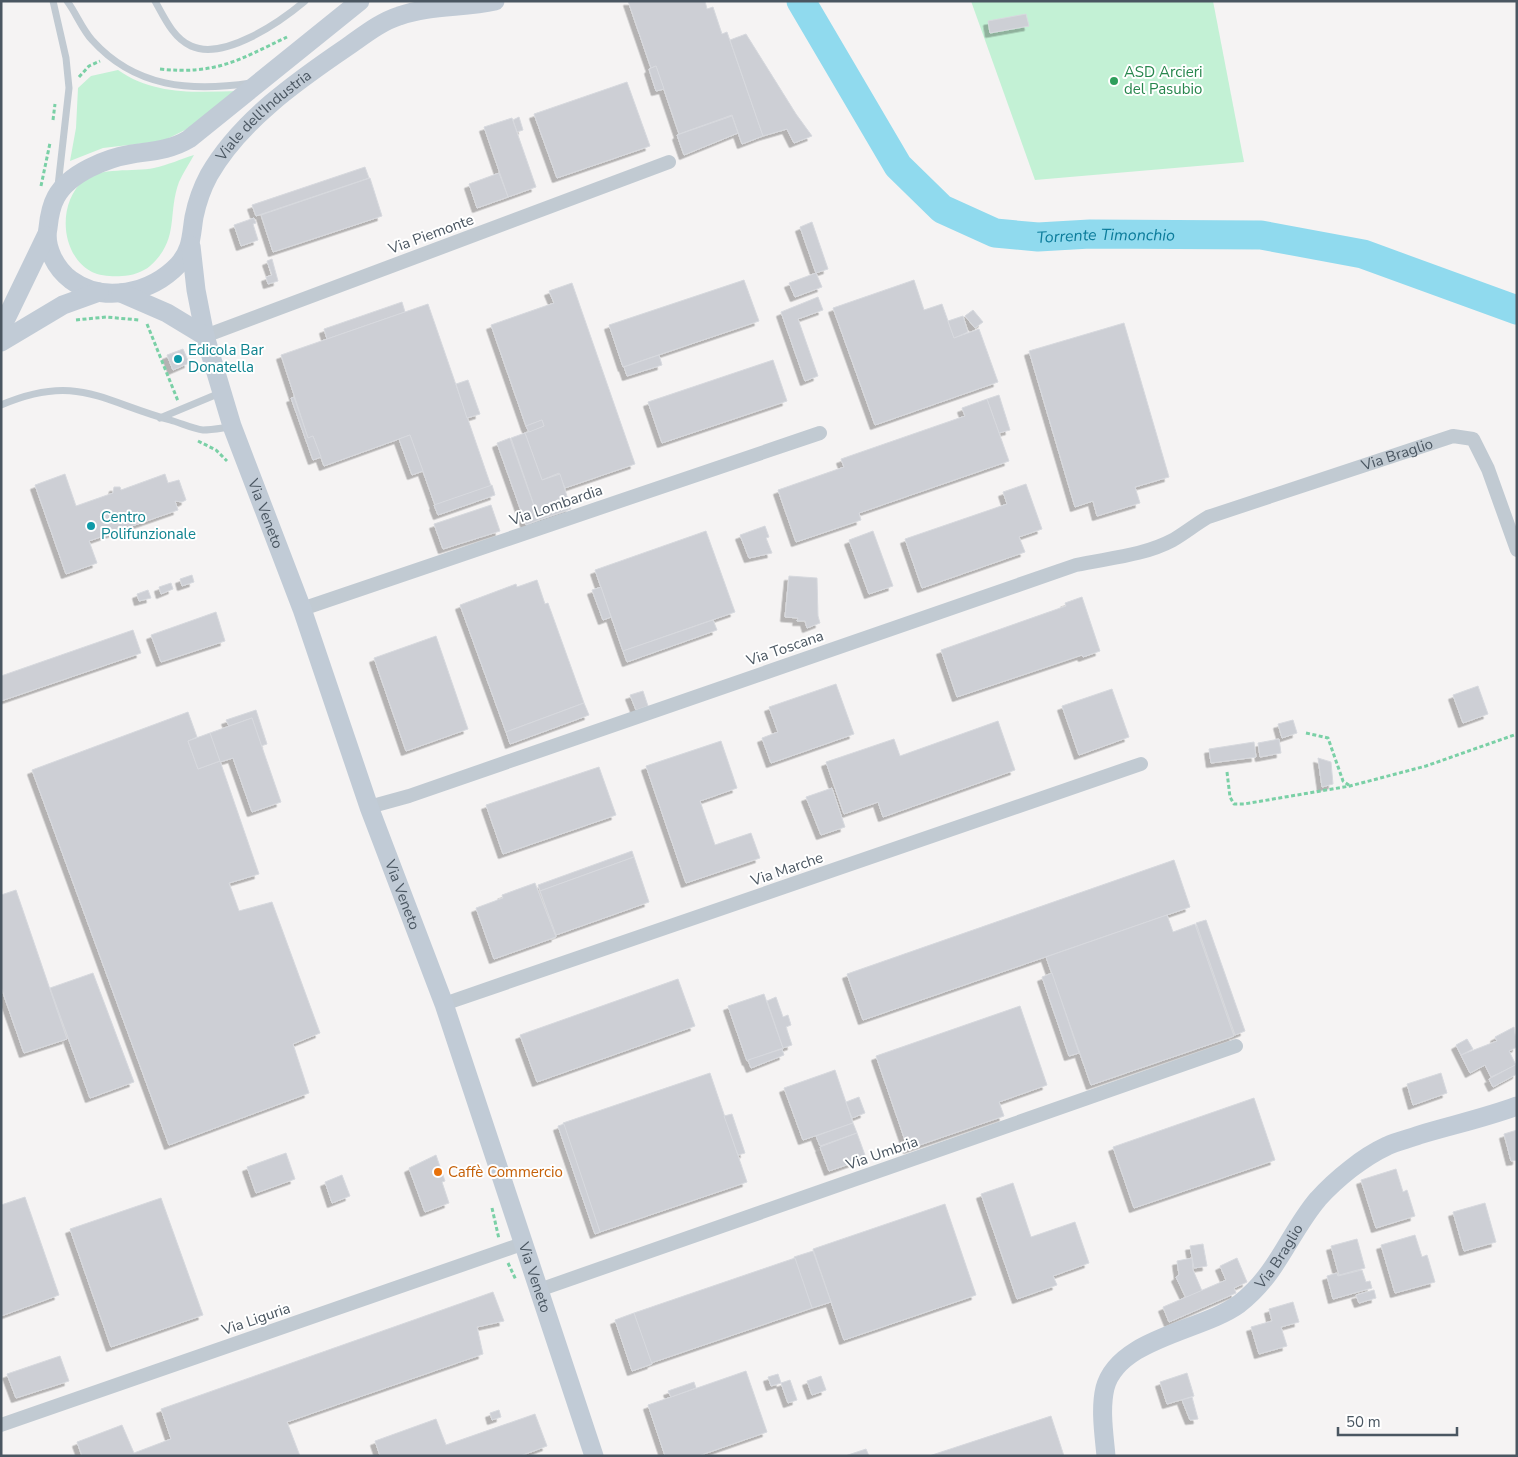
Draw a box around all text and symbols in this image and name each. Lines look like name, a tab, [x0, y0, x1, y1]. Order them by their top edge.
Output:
place label: ASD Arcieri del Pasubio	[1124, 62, 1203, 99]
street label: Viale dell'Industria	[210, 65, 315, 166]
marker: ASD Arcieri del Pasubio	[1108, 75, 1120, 87]
street label: Via Piemonte	[385, 209, 476, 259]
water label: Torrente Timonchio	[1036, 224, 1175, 249]
place label: Edicola Bar Donatella	[188, 340, 264, 377]
marker: Edicola Bar Donatella	[172, 353, 184, 365]
street label: Via Braglio	[1358, 433, 1435, 476]
street label: Via Veneto	[243, 475, 288, 551]
street label: Via Lombardia	[506, 480, 605, 531]
place label: Centro Polifunzionale	[101, 507, 196, 544]
marker: Centro Polifunzionale	[85, 520, 97, 532]
street label: Via Toscana	[743, 625, 826, 671]
street label: Via Marche	[747, 847, 826, 891]
street label: Via Veneto	[380, 856, 425, 933]
street label: Via Umbria	[842, 1131, 921, 1175]
place label: Caffè Commercio	[448, 1162, 563, 1182]
marker: Caffè Commercio	[432, 1166, 444, 1178]
street label: Via Braglio	[1250, 1220, 1308, 1294]
street label: Via Veneto	[513, 1239, 556, 1315]
street label: Via Liguria	[218, 1298, 293, 1340]
scale bar	[1338, 1404, 1457, 1436]
text: 50 m	[1346, 1412, 1381, 1432]

